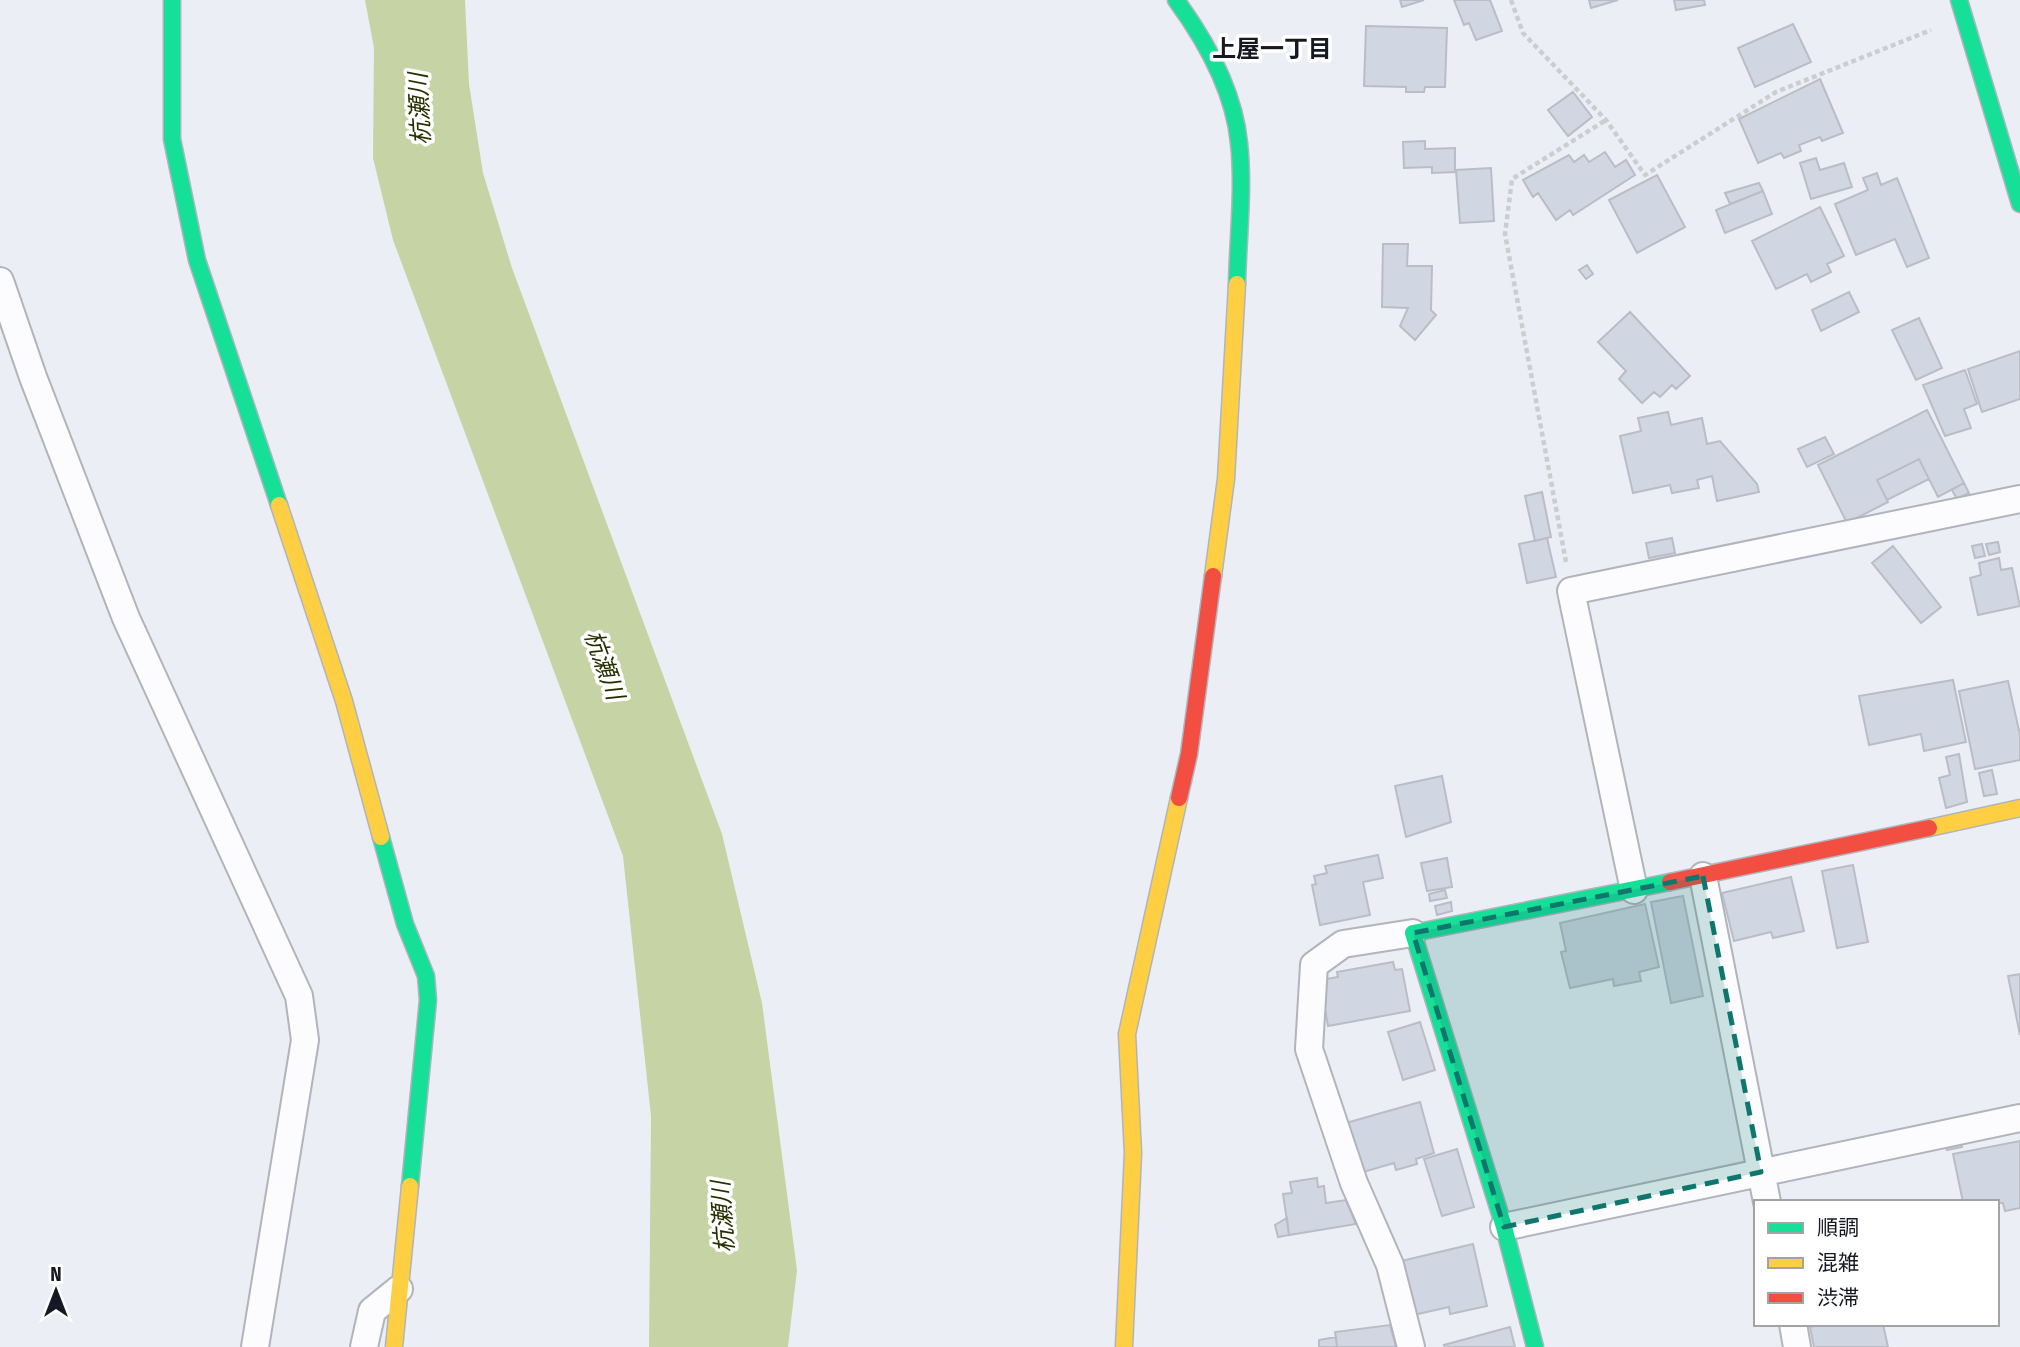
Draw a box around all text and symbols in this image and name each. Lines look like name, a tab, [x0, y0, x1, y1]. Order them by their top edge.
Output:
district label: 上屋一丁目	[1212, 35, 1332, 63]
water label: 杭瀬川	[404, 69, 436, 146]
water label: 杭瀬川	[579, 626, 630, 706]
water label: 杭瀬川	[706, 1177, 739, 1254]
legend	[1754, 1200, 1999, 1326]
text: 順調	[1817, 1215, 1859, 1241]
text: 混雑	[1817, 1250, 1859, 1276]
north arrow	[21, 1256, 91, 1326]
text: N	[50, 1263, 62, 1286]
text: 渋滞	[1817, 1285, 1859, 1311]

